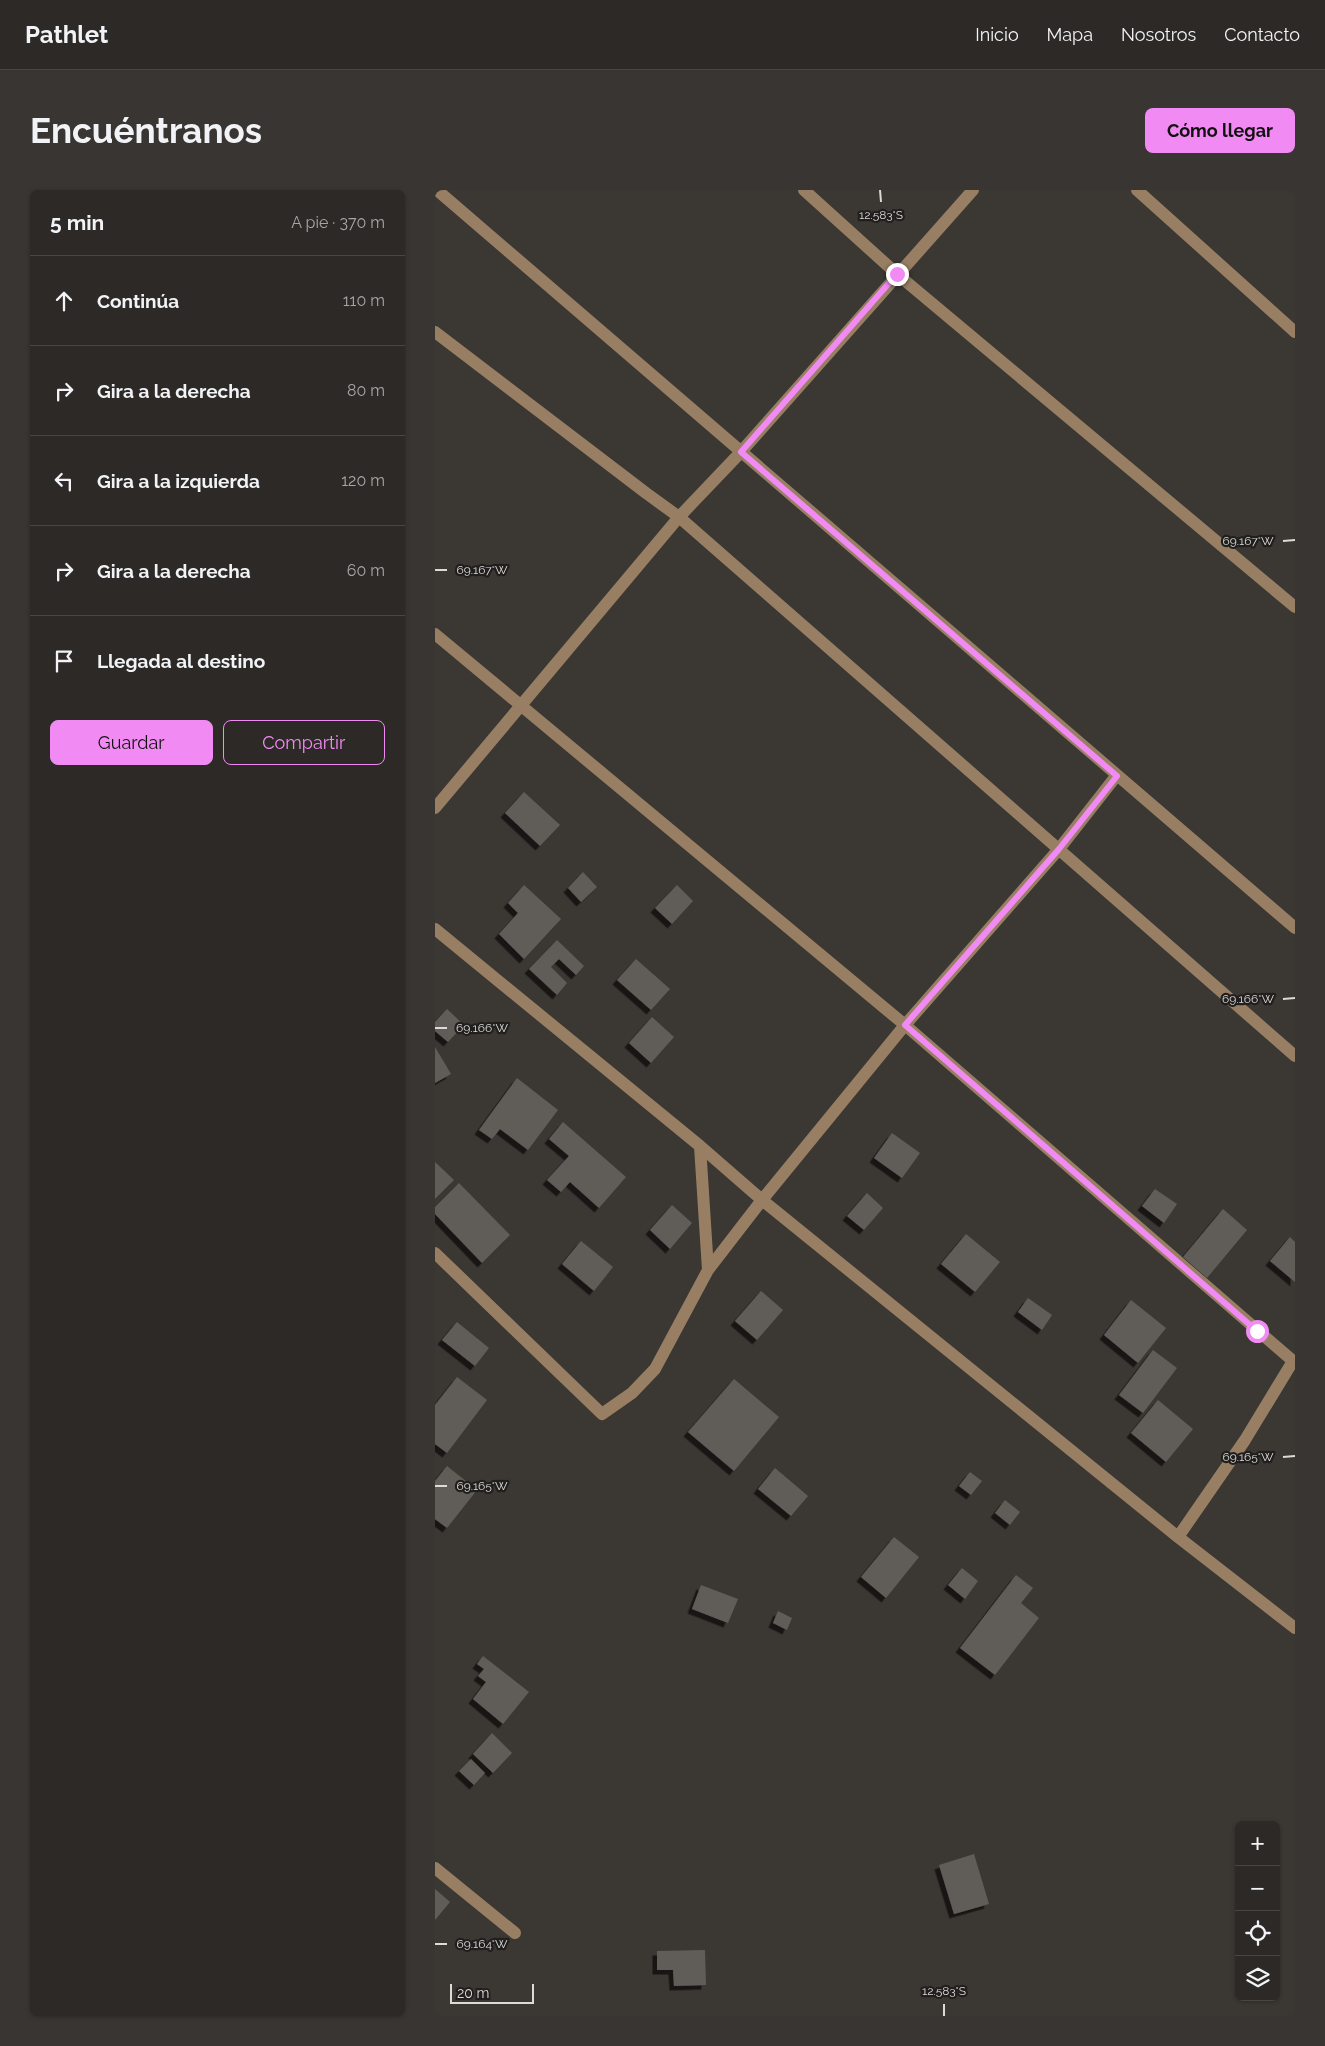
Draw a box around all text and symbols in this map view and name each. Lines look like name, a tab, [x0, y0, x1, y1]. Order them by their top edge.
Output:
text: Pathlet	[25, 20, 108, 49]
text: Inicio	[975, 24, 1019, 45]
text: Mapa	[1047, 24, 1093, 45]
text: Nosotros	[1121, 24, 1196, 45]
text: Contacto	[1224, 24, 1300, 45]
button: Cómo llegar	[1145, 108, 1295, 153]
text: Encuéntranos	[30, 110, 262, 151]
text: 12.583°S	[859, 208, 903, 222]
text: 5 min	[50, 210, 104, 235]
text: A pie · 370 m	[291, 213, 385, 232]
route end	[886, 263, 909, 286]
icon: ahead	[50, 287, 78, 315]
text: Continúa	[97, 290, 179, 312]
text: 110 m	[343, 291, 385, 310]
icon: right	[50, 377, 78, 405]
text: Gira a la derecha	[97, 380, 251, 402]
text: 80 m	[347, 381, 385, 400]
icon: left	[50, 467, 78, 495]
text: Gira a la izquierda	[97, 470, 260, 492]
text: 120 m	[341, 471, 385, 490]
text: 69.167°W	[1222, 534, 1274, 548]
icon: right	[50, 557, 78, 585]
text: Gira a la derecha	[97, 560, 251, 582]
text: 60 m	[347, 561, 385, 580]
text: 69.167°W	[456, 563, 508, 577]
icon: arrive	[50, 647, 78, 675]
text: Llegada al destino	[97, 650, 265, 672]
button: Guardar	[50, 720, 213, 765]
button: Compartir	[223, 720, 385, 765]
text: 69.166°W	[1222, 992, 1274, 1006]
text: 69.166°W	[456, 1021, 508, 1035]
route start	[1246, 1320, 1269, 1343]
text: 69.165°W	[1222, 1450, 1274, 1464]
text: 69.165°W	[456, 1479, 508, 1493]
map controls	[1235, 1821, 1280, 2001]
button: +	[1235, 1821, 1280, 1866]
button: −	[1235, 1866, 1280, 1911]
button: locate	[1235, 1911, 1280, 1956]
text: 69.164°W	[456, 1937, 508, 1951]
button: layers	[1235, 1956, 1280, 2001]
scale bar	[450, 1981, 534, 2004]
text: 12.583°S	[922, 1984, 966, 1998]
text: 20 m	[457, 1985, 489, 2001]

